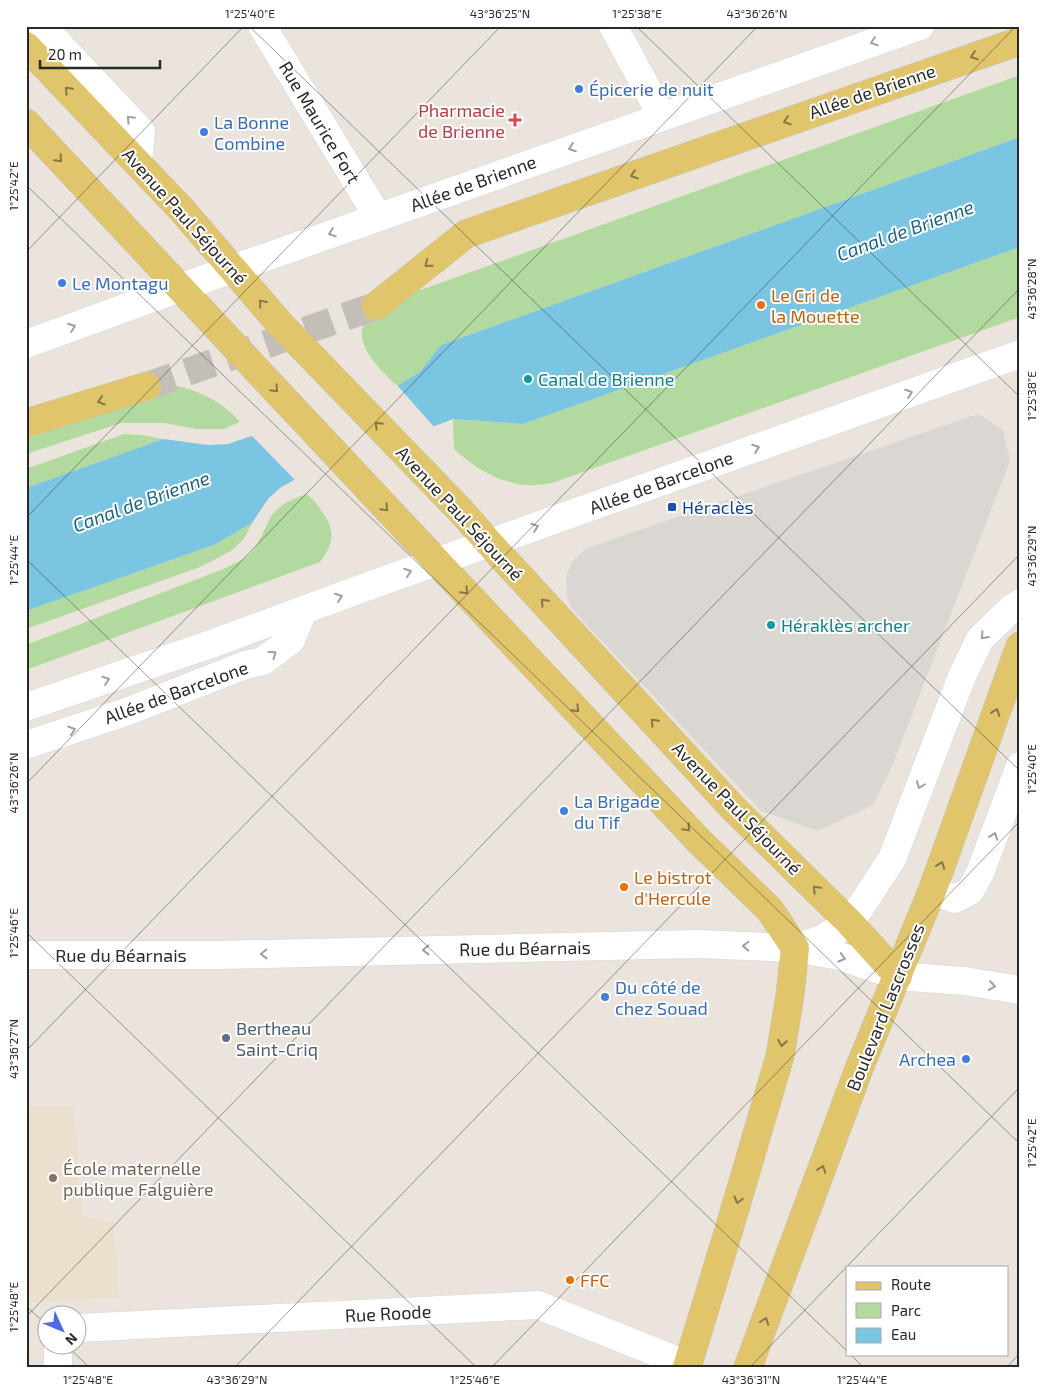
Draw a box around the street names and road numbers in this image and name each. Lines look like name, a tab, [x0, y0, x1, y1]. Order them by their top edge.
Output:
street label: Rue Maurice Fort	[275, 57, 365, 187]
street label: Allée de Brienne	[806, 59, 938, 123]
street label: Avenue Paul Séjourné	[118, 143, 252, 289]
street label: Allée de Brienne	[407, 150, 539, 216]
street label: Avenue Paul Séjourné	[392, 441, 528, 585]
street label: Allée de Barcelone	[586, 446, 736, 518]
street label: Allée de Barcelone	[101, 656, 251, 728]
street label: Avenue Paul Séjourné	[668, 737, 806, 879]
street label: Boulevard Lascrosses	[841, 920, 929, 1094]
street label: Rue du Béarnais	[459, 936, 591, 960]
street label: Rue du Béarnais	[55, 944, 187, 966]
street label: Rue Roode	[344, 1300, 432, 1326]

